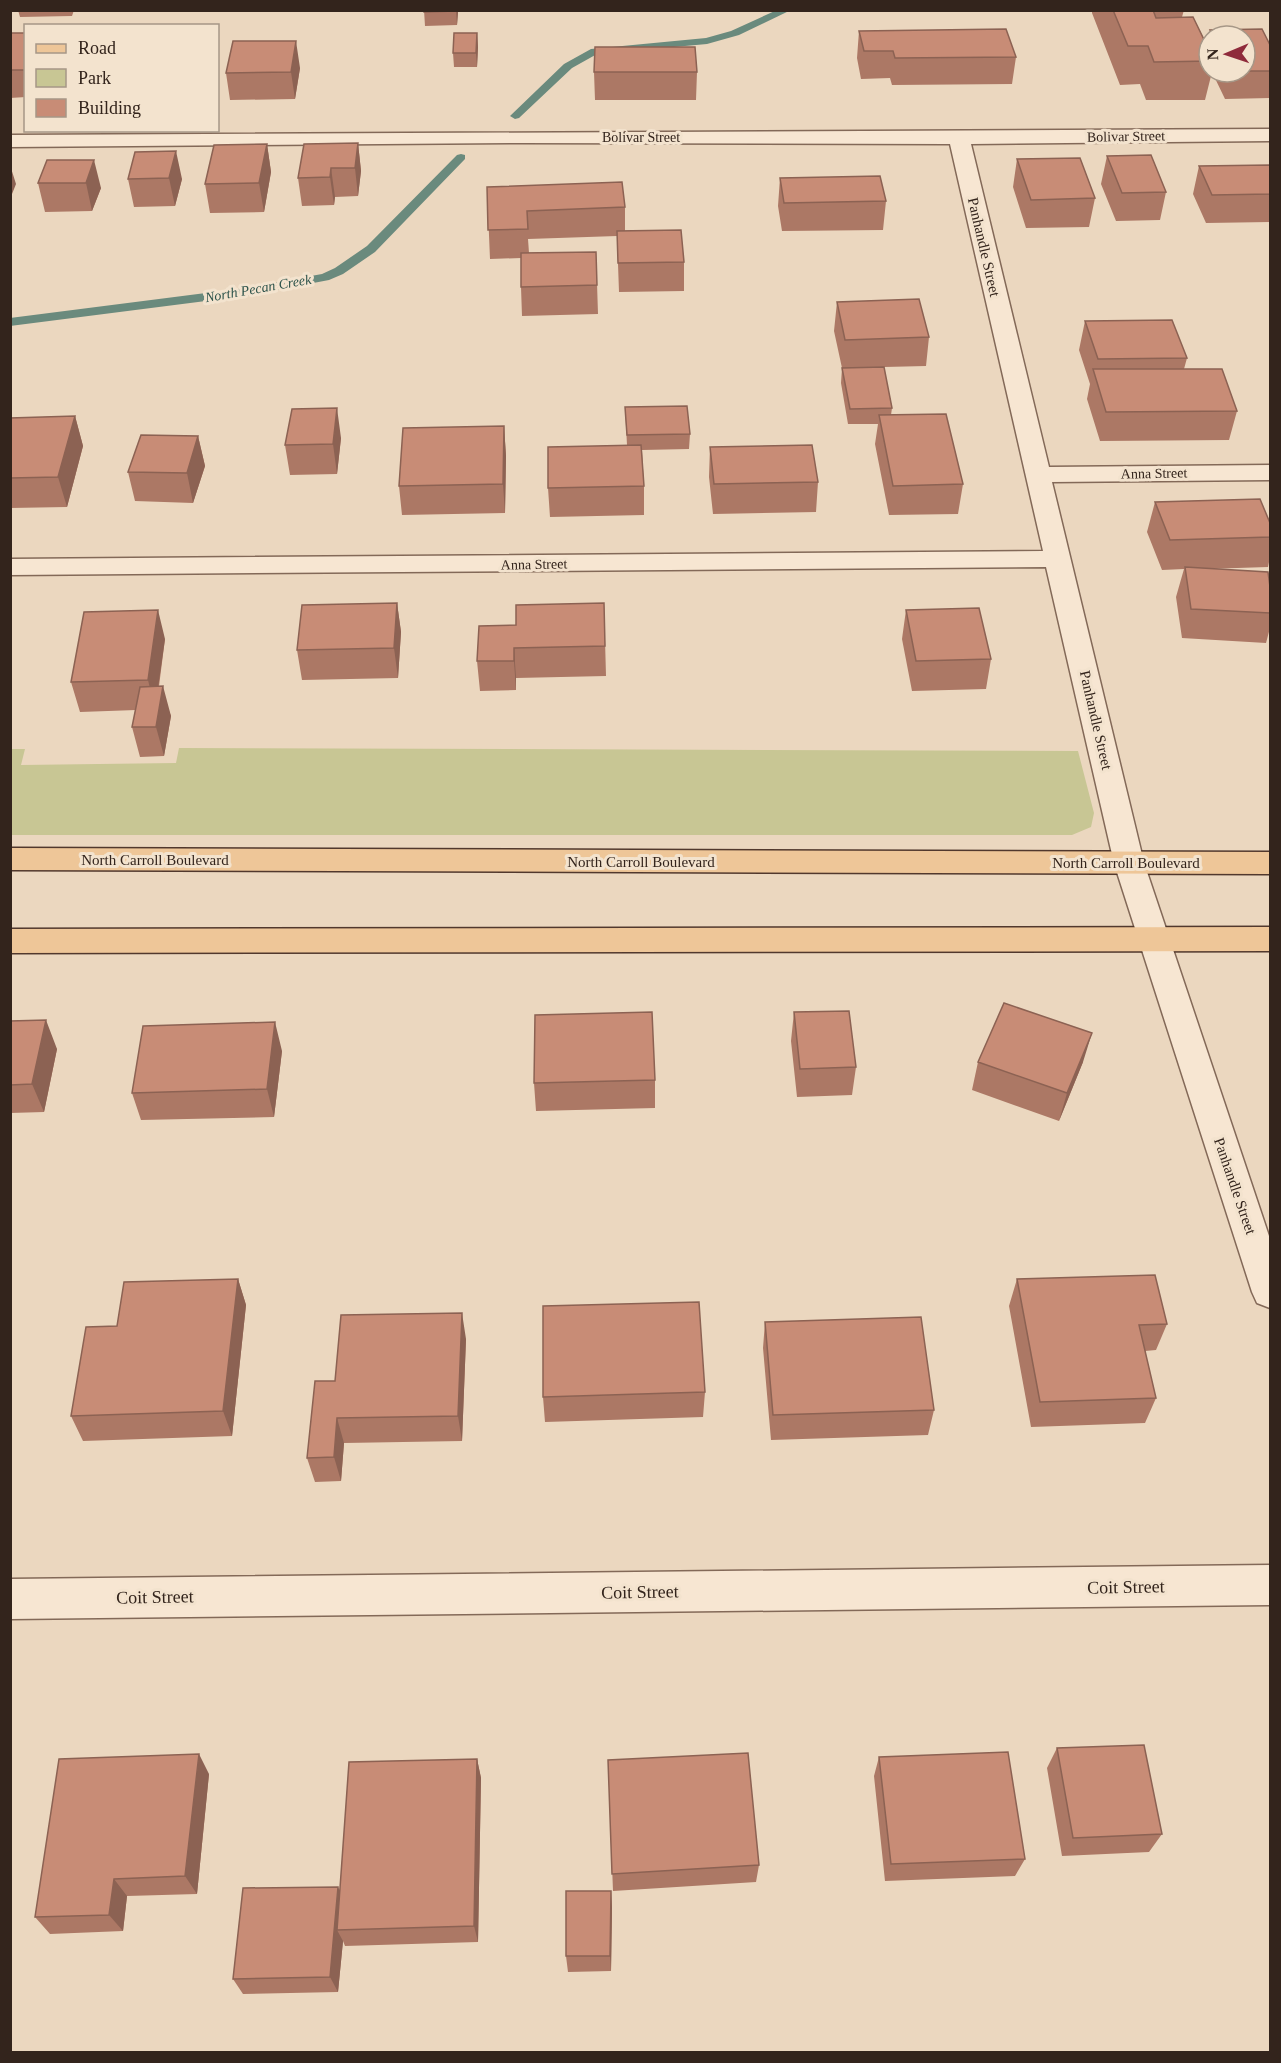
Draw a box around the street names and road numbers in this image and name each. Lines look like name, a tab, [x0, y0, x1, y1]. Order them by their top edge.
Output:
street label: Bolivar Street	[1087, 128, 1165, 145]
street label: Bolivar Street	[602, 130, 680, 145]
street label: Panhandle Street	[965, 196, 1003, 299]
street label: Anna Street	[1121, 465, 1187, 482]
street label: Anna Street	[501, 556, 567, 573]
street label: Panhandle Street	[1077, 669, 1115, 772]
street label: North Carroll Boulevard	[81, 852, 229, 868]
street label: North Carroll Boulevard	[567, 854, 715, 870]
street label: North Carroll Boulevard	[1052, 855, 1200, 871]
street label: Panhandle Street	[1211, 1136, 1259, 1237]
street label: Coit Street	[1087, 1576, 1165, 1598]
street label: Coit Street	[601, 1581, 679, 1603]
street label: Coit Street	[116, 1586, 194, 1608]

